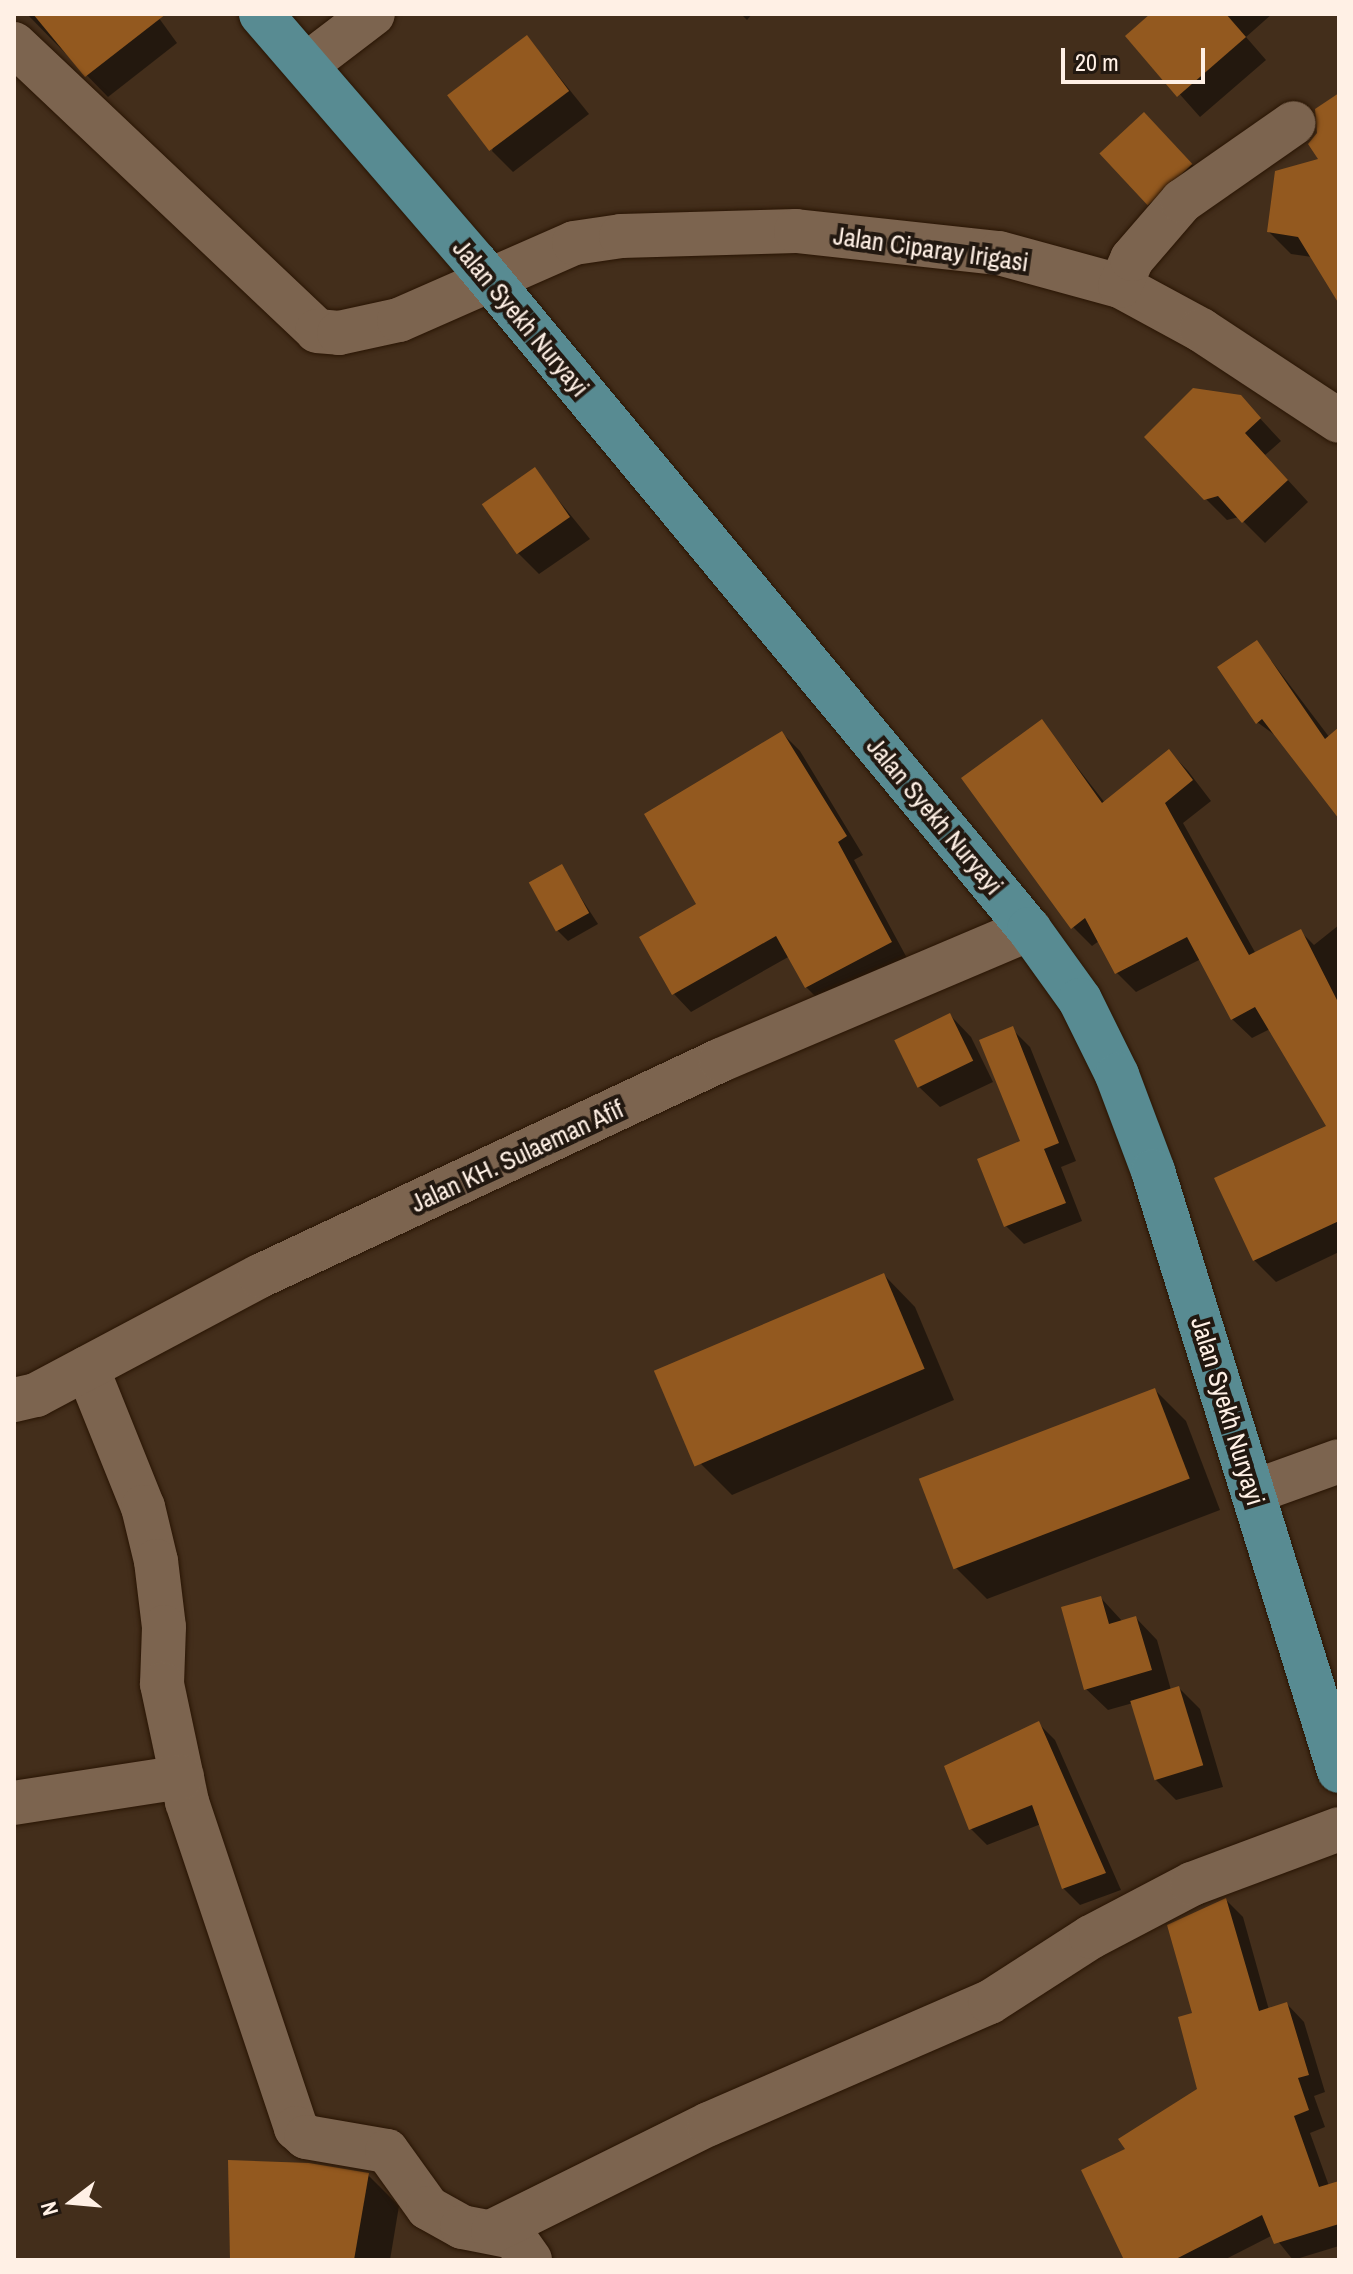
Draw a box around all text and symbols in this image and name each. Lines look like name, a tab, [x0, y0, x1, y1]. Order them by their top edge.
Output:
scale bar	[1065, 32, 1209, 82]
text: 20 m	[1075, 46, 1119, 78]
street label: Jalan Ciparay Irigasi	[831, 220, 1031, 278]
street label: Jalan Syekh Nuryayi	[446, 233, 596, 403]
street label: Jalan Syekh Nuryayi	[860, 731, 1010, 901]
street label: Jalan KH. Sulaeman Afif	[405, 1093, 629, 1219]
street label: Jalan Syekh Nuryayi	[1184, 1313, 1272, 1509]
north arrow	[32, 2162, 112, 2242]
text: N	[33, 2198, 65, 2219]

